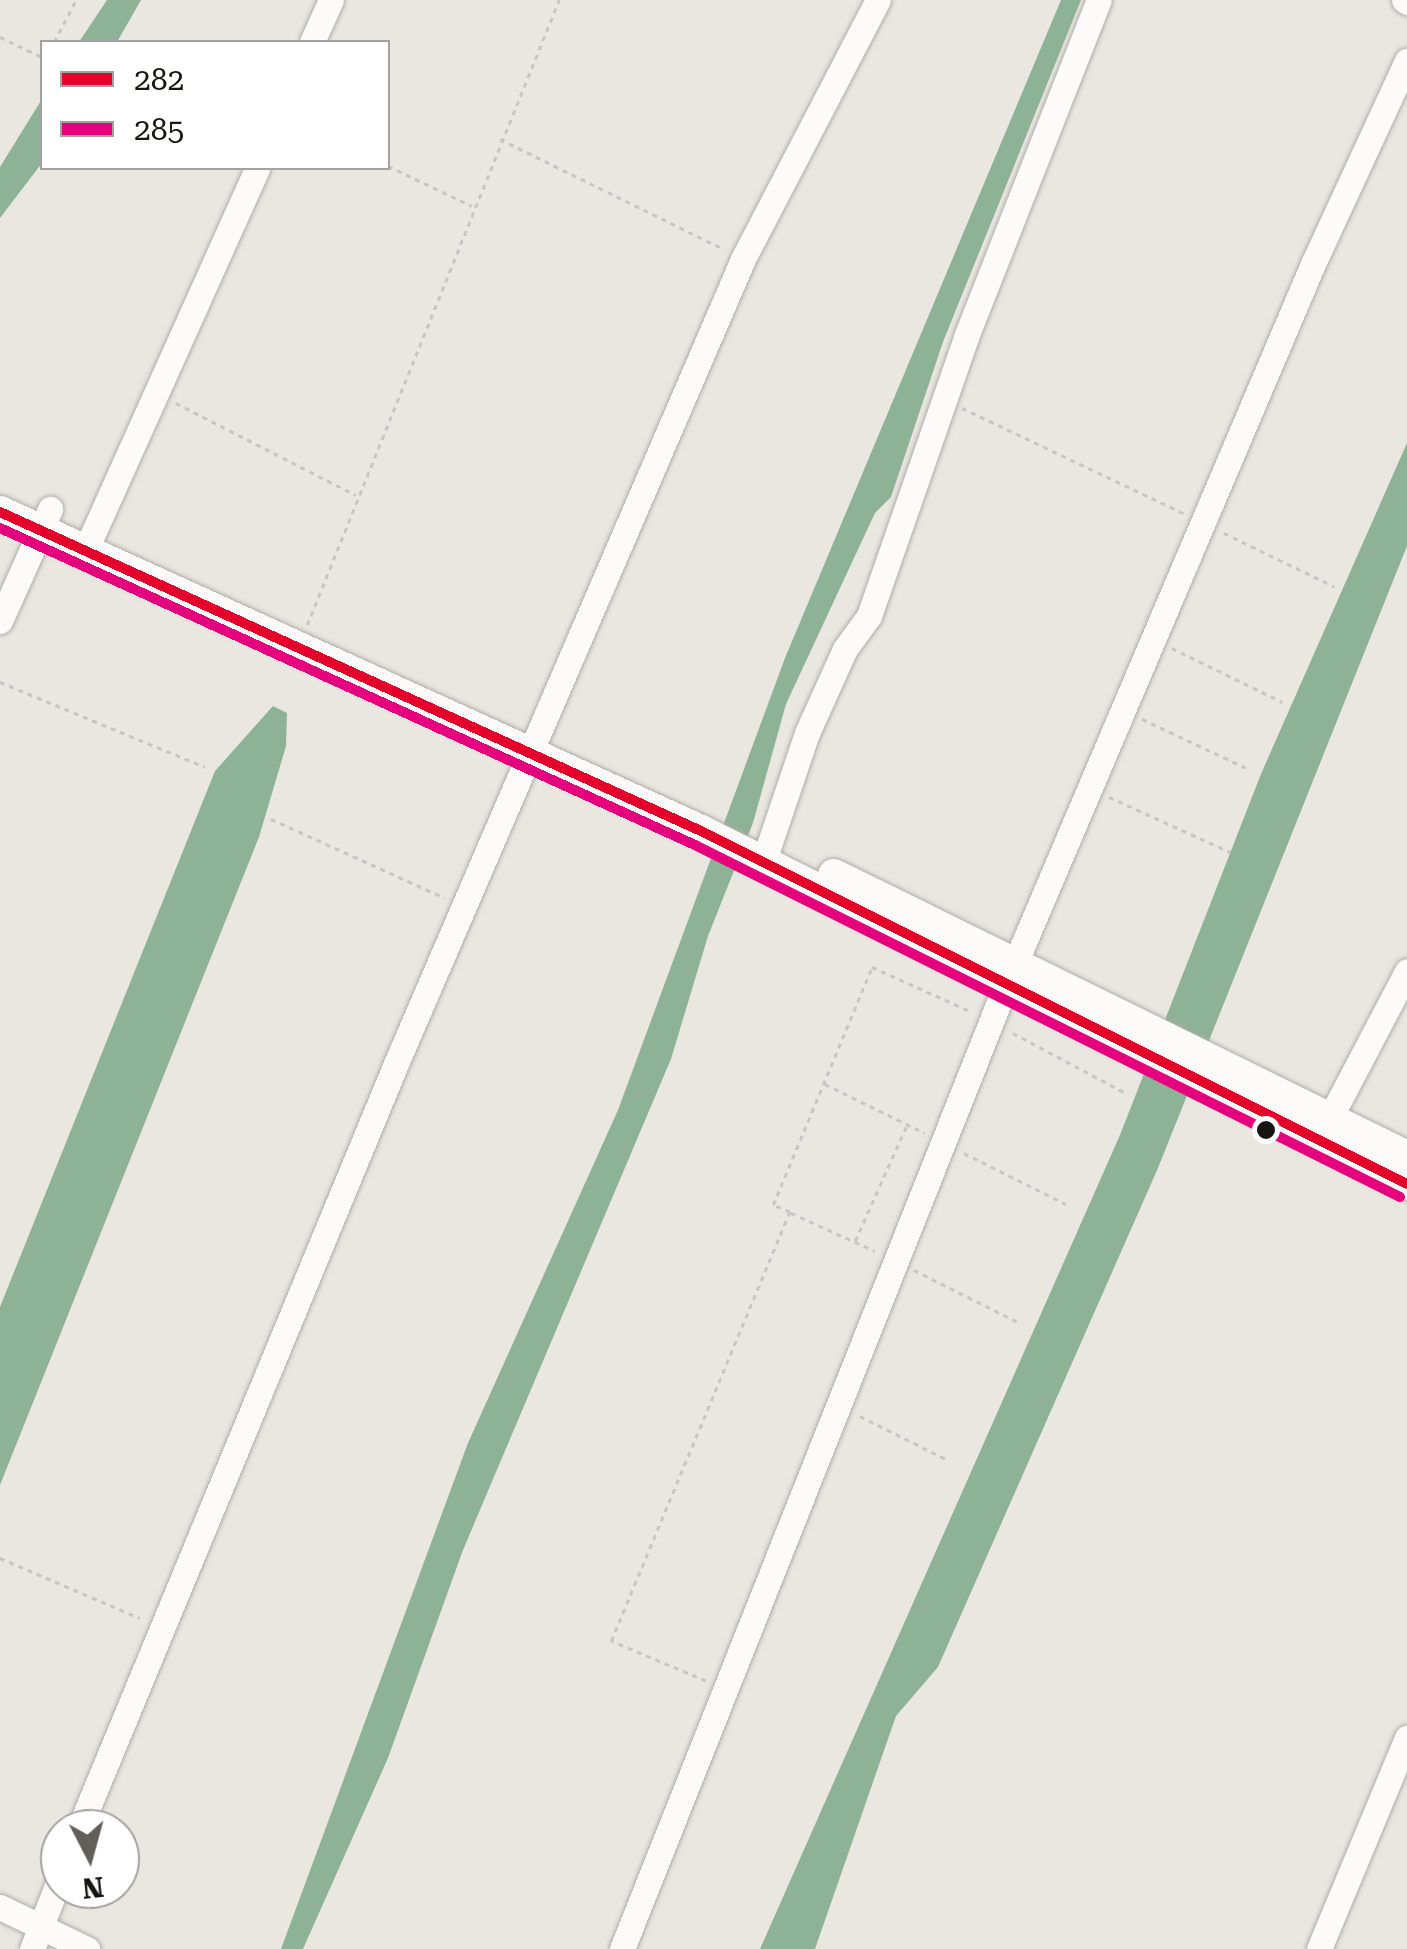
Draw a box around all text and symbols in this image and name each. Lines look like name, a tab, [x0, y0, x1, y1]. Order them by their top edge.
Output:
legend	[40, 40, 390, 170]
text: 282	[134, 62, 184, 97]
text: 285	[134, 112, 184, 147]
unlabelled marker	[1256, 1120, 1276, 1140]
north arrow	[40, 1809, 140, 1909]
text: N	[81, 1870, 105, 1905]

